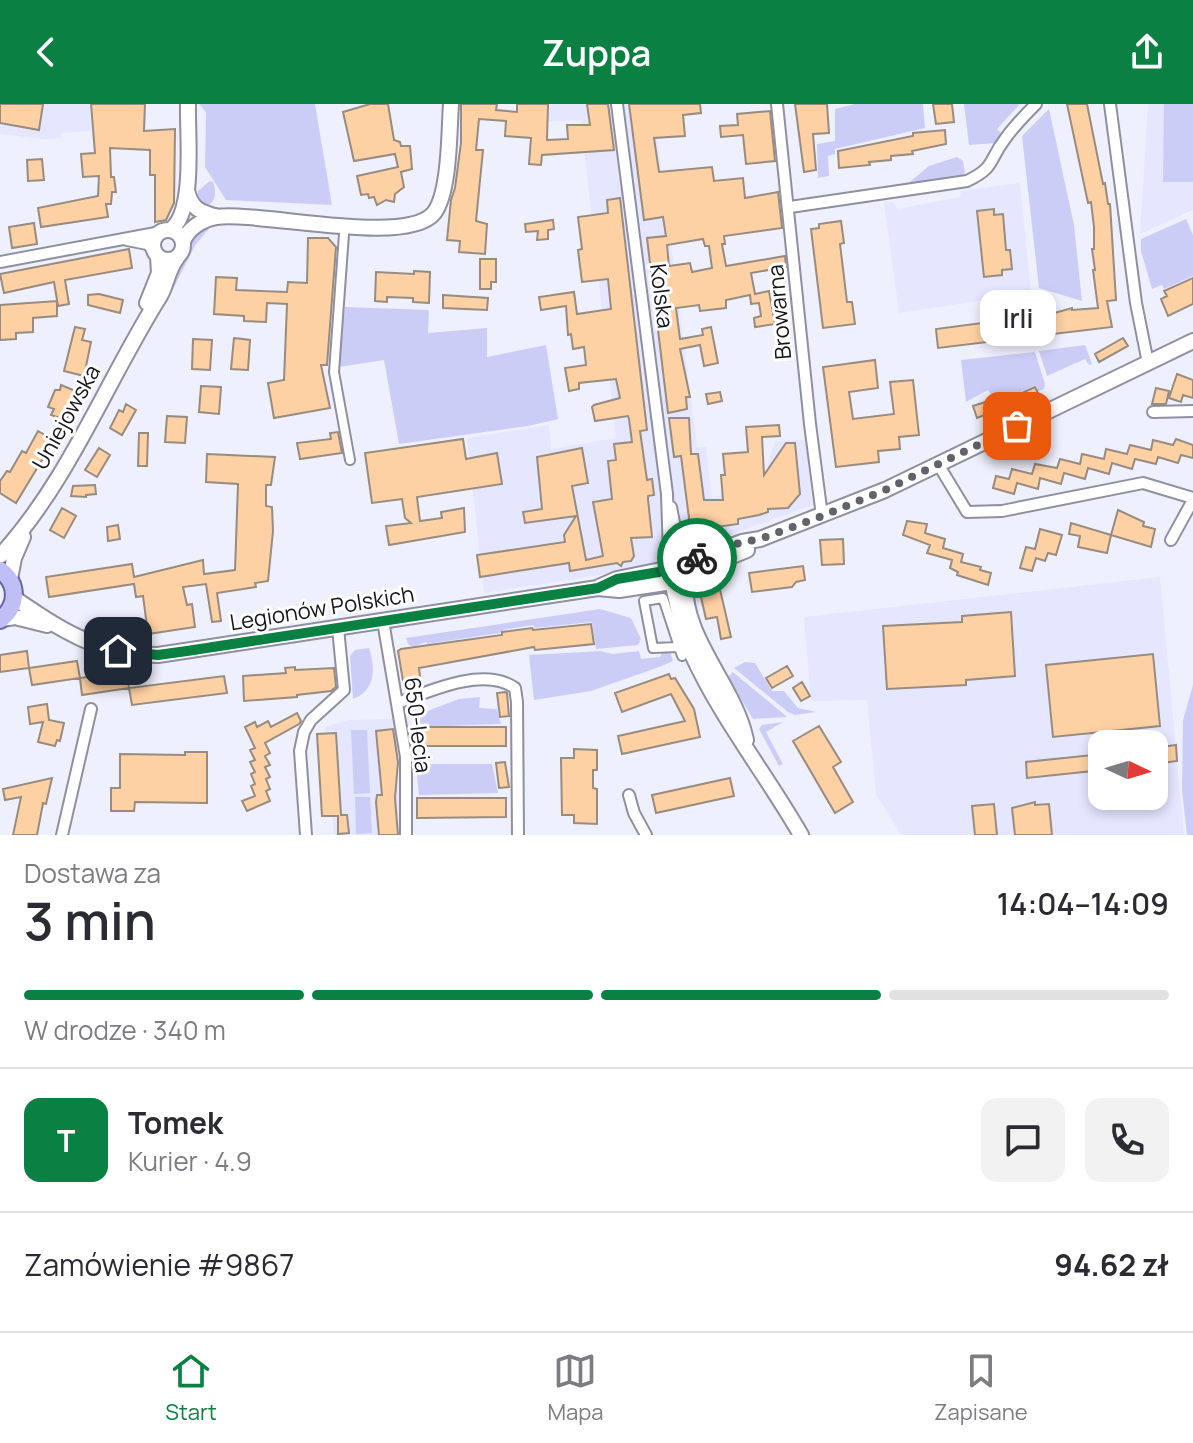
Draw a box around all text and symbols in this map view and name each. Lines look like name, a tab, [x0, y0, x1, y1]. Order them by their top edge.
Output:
text: Zuppa	[542, 28, 651, 77]
icon: back	[24, 30, 68, 74]
icon: share	[1125, 30, 1169, 74]
street label: Kolska	[643, 262, 681, 330]
street label: Browarna	[760, 263, 798, 361]
callout: Irli	[979, 290, 1055, 346]
text: Irli	[1003, 300, 1033, 336]
street label: Uniejowska	[25, 359, 107, 475]
pin	[983, 392, 1051, 460]
icon: bag	[995, 404, 1039, 448]
courier	[657, 518, 737, 598]
icon: bike	[675, 536, 719, 580]
street label: Legionów Polskich	[228, 579, 416, 637]
pin	[84, 617, 152, 685]
icon: home	[96, 629, 140, 673]
street label: 650-lecia	[397, 675, 439, 775]
north arrow	[1088, 730, 1168, 810]
map controls	[1088, 730, 1168, 810]
text: Dostawa za	[24, 855, 161, 891]
text: 14:04–14:09	[997, 883, 1169, 924]
text: 3 min	[24, 885, 156, 956]
text: W drodze · 340 m	[24, 1012, 226, 1048]
button: chat	[981, 1098, 1065, 1182]
button: phone	[1085, 1098, 1169, 1182]
text: Tomek	[128, 1102, 223, 1143]
text: T	[57, 1120, 75, 1161]
text: Kurier · 4.9	[128, 1143, 252, 1179]
text: Zamówienie #9867	[24, 1244, 294, 1285]
text: 94.62 zł	[1054, 1244, 1169, 1285]
tab: Start	[165, 1349, 217, 1427]
tab: Mapa	[547, 1349, 603, 1427]
tab: Zapisane	[934, 1349, 1028, 1427]

